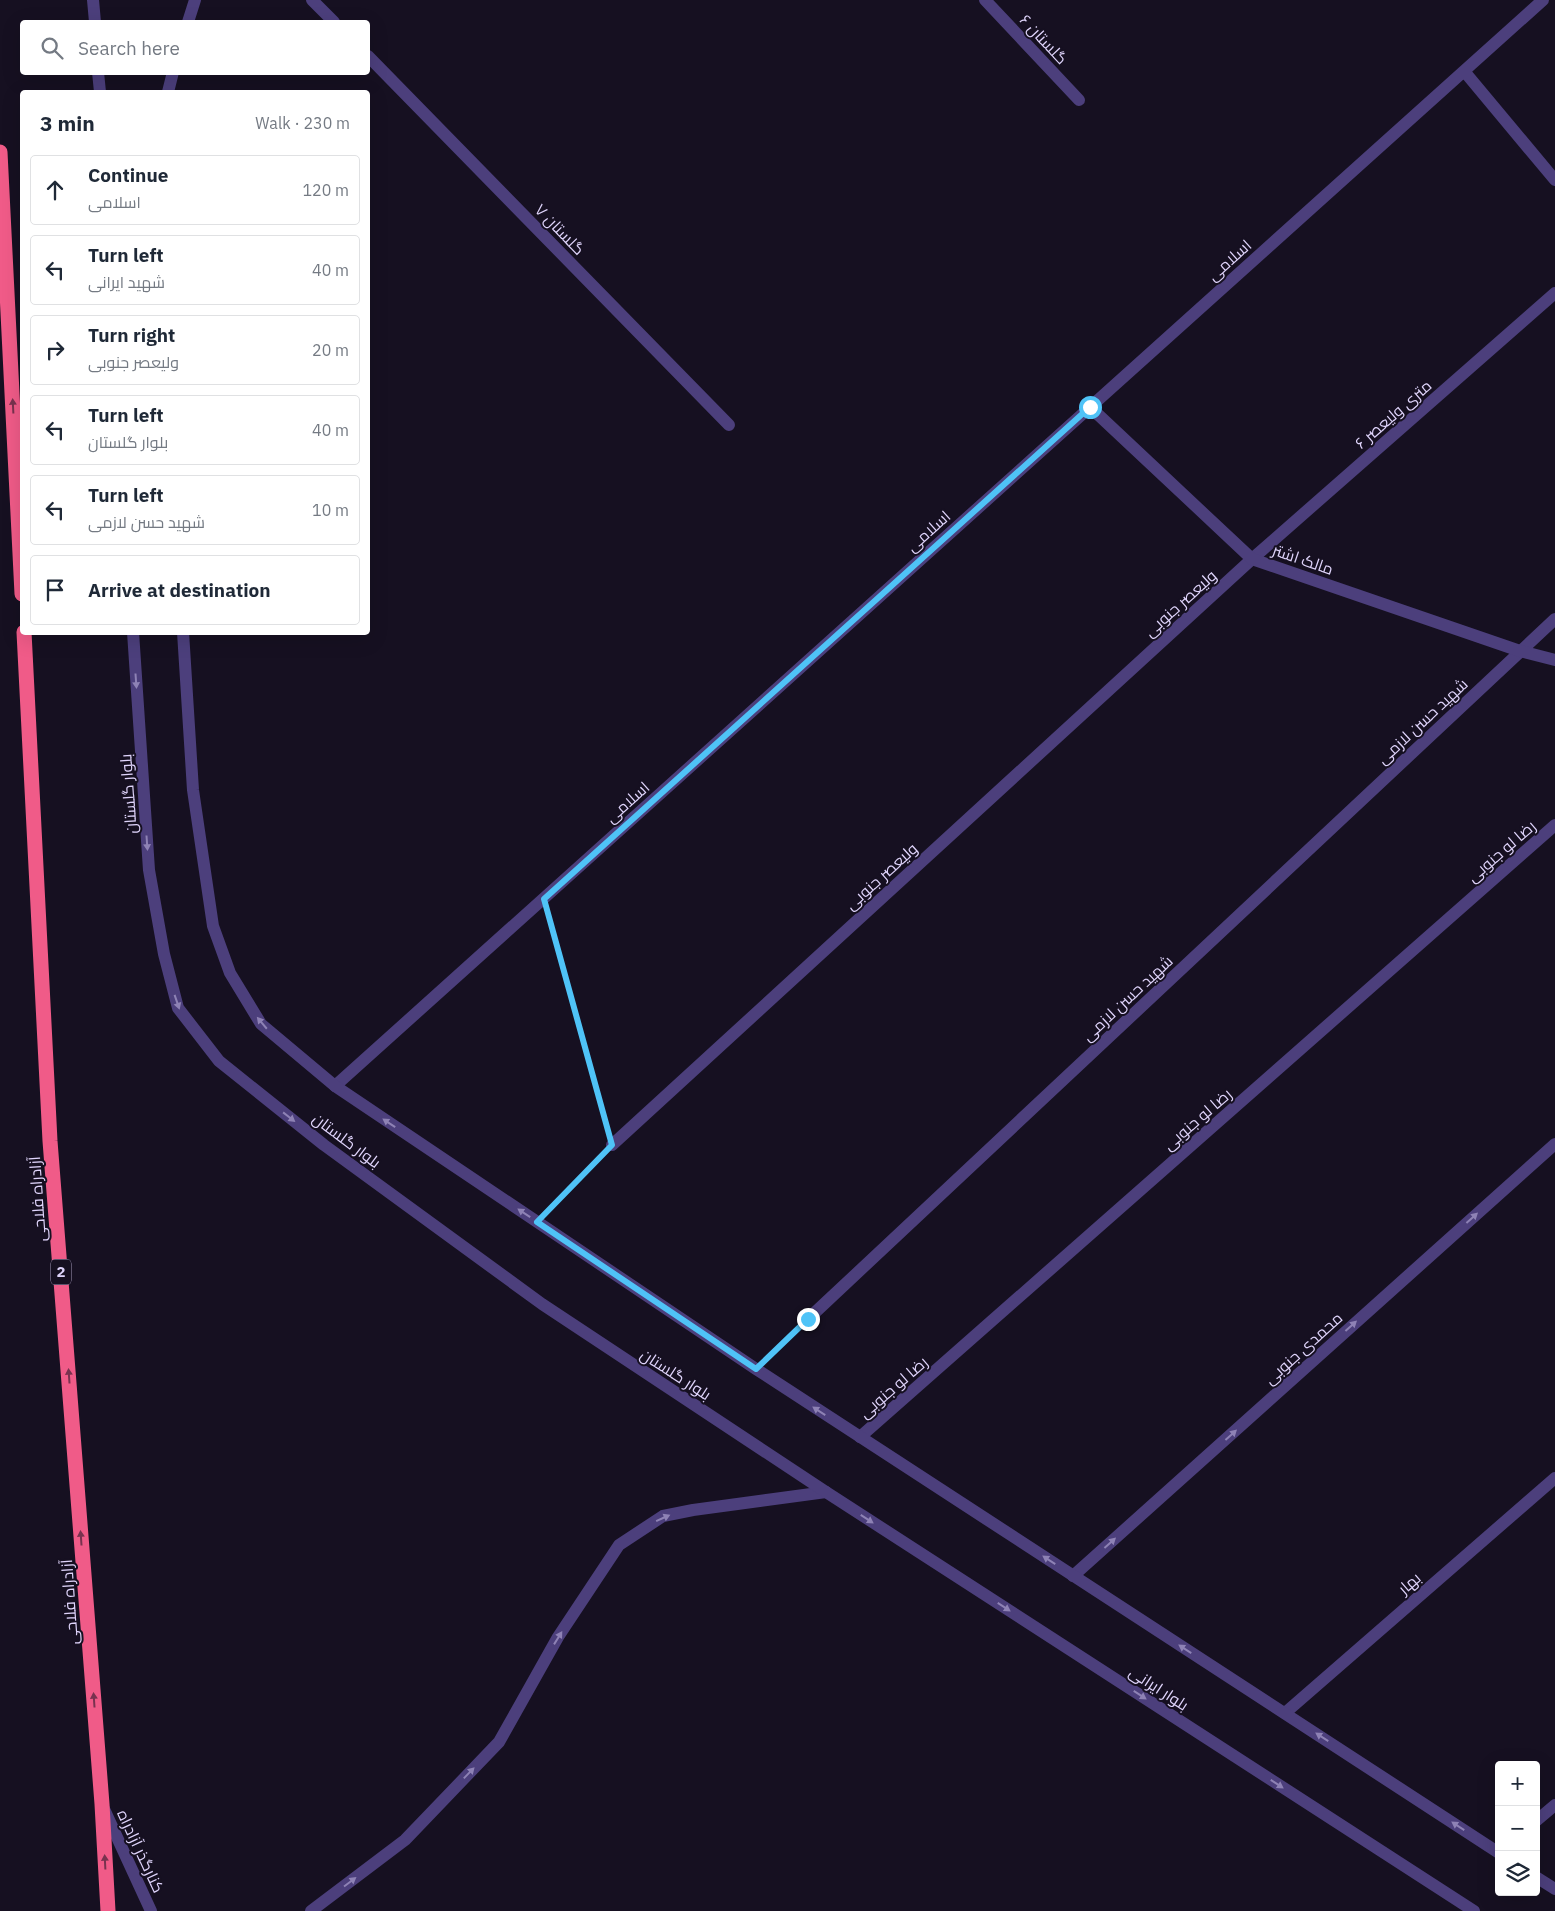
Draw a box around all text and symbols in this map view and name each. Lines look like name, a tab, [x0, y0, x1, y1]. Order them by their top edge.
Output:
street label: گلستان ۶	[1015, 10, 1072, 69]
search box	[20, 20, 370, 75]
icon: search	[38, 34, 66, 62]
text: Search here	[78, 36, 180, 60]
text: 3 min	[40, 109, 95, 137]
text: Walk · 230 m	[255, 113, 350, 133]
text: Continue	[88, 163, 168, 187]
icon: ahead	[41, 176, 69, 204]
text: 120 m	[302, 180, 349, 200]
text: اسلامی	[88, 192, 141, 212]
street label: گلستان ۷	[530, 199, 589, 259]
street label: اسلامی	[1203, 235, 1256, 286]
text: Turn left	[88, 243, 164, 267]
icon: left	[41, 256, 69, 284]
text: 40 m	[312, 260, 349, 280]
text: شهید ایرانی	[88, 272, 165, 292]
text: Turn right	[88, 323, 175, 347]
icon: right	[41, 336, 69, 364]
text: 20 m	[312, 340, 349, 360]
text: ولیعصر جنوبی	[88, 352, 179, 372]
street label: ۶ متری ولیعصر	[1351, 375, 1436, 454]
route start	[1079, 396, 1102, 419]
one-way arrow	[8, 397, 16, 413]
text: Turn left	[88, 403, 164, 427]
icon: left	[41, 416, 69, 444]
text: 40 m	[312, 420, 349, 440]
text: بلوار گلستان	[88, 432, 168, 452]
text: Turn left	[88, 483, 164, 507]
icon: left	[41, 496, 69, 524]
text: 10 m	[312, 500, 349, 520]
street label: اسلامی	[902, 506, 955, 557]
text: شهید حسن لازمی	[88, 512, 205, 532]
street label: مالک اشتر	[1269, 539, 1336, 579]
street label: ولیعصر جنوبی	[1140, 565, 1221, 642]
icon: arrive	[41, 576, 69, 604]
text: Arrive at destination	[88, 578, 271, 602]
one-way arrow	[133, 673, 141, 689]
street label: شهید حسن لازمی	[1372, 674, 1472, 769]
street label: بلوار گلستان	[115, 753, 142, 835]
street label: اسلامی	[601, 777, 654, 828]
street label: رضا لو جنوبی	[1463, 816, 1540, 887]
one-way arrow	[144, 836, 152, 852]
street label: ولیعصر جنوبی	[841, 838, 922, 915]
street label: شهید حسن لازمی	[1077, 951, 1177, 1046]
one-way arrow	[174, 995, 181, 1010]
one-way arrow	[256, 1016, 267, 1029]
street label: رضا لو جنوبی	[1159, 1084, 1236, 1155]
street label: بلوار گلستان	[308, 1108, 385, 1173]
one-way arrow	[283, 1112, 296, 1122]
one-way arrow	[382, 1118, 396, 1128]
street label: آزادراه فلاحی	[24, 1155, 51, 1242]
one-way arrow	[517, 1208, 531, 1218]
one-way arrow	[1466, 1212, 1478, 1224]
road number: 2	[51, 1260, 71, 1284]
route end	[797, 1308, 820, 1331]
street label: محمدی جنوبی	[1260, 1308, 1347, 1389]
one-way arrow	[1345, 1321, 1358, 1332]
street label: بلوار گلستان	[636, 1344, 715, 1405]
street label: رضا لو جنوبی	[855, 1352, 932, 1423]
one-way arrow	[64, 1368, 72, 1384]
one-way arrow	[812, 1406, 826, 1415]
one-way arrow	[1224, 1429, 1236, 1441]
one-way arrow	[656, 1513, 670, 1521]
one-way arrow	[861, 1514, 874, 1524]
one-way arrow	[77, 1530, 85, 1546]
one-way arrow	[1103, 1538, 1116, 1549]
one-way arrow	[1042, 1556, 1056, 1565]
street label: آزادراه فلاحی	[56, 1558, 83, 1645]
street label: بهار	[1393, 1568, 1425, 1600]
one-way arrow	[997, 1602, 1010, 1612]
one-way arrow	[554, 1631, 563, 1644]
one-way arrow	[1179, 1644, 1192, 1654]
street label: بلوار ایرانی	[1125, 1661, 1192, 1715]
one-way arrow	[1134, 1691, 1147, 1700]
one-way arrow	[90, 1692, 98, 1708]
one-way arrow	[1315, 1733, 1328, 1742]
map controls	[1495, 1761, 1540, 1896]
button: +	[1495, 1761, 1540, 1806]
one-way arrow	[463, 1767, 475, 1779]
one-way arrow	[1270, 1779, 1283, 1788]
street label: کنارگذر آزادراه	[113, 1806, 169, 1896]
button: −	[1495, 1806, 1540, 1851]
one-way arrow	[1451, 1821, 1465, 1831]
button: layers	[1495, 1851, 1540, 1896]
one-way arrow	[101, 1854, 109, 1870]
one-way arrow	[343, 1876, 356, 1887]

